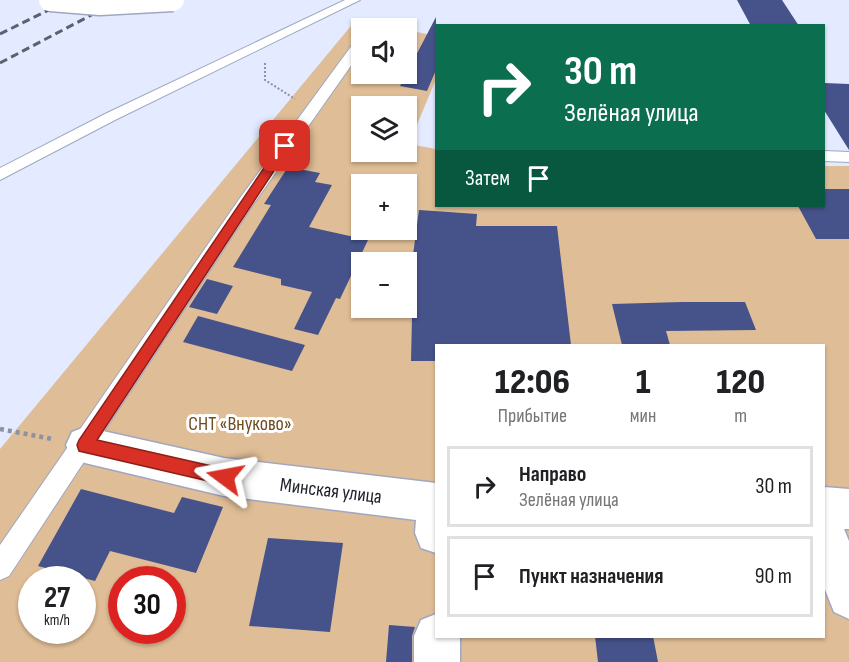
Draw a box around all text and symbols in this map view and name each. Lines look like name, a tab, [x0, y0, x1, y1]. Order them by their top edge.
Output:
map controls	[351, 18, 417, 318]
button: sound	[351, 18, 417, 84]
text: 30 m	[564, 46, 637, 97]
icon: right	[465, 48, 543, 126]
button: layers	[351, 96, 417, 162]
text: Зелёная улица	[564, 97, 699, 129]
pin	[259, 120, 310, 171]
icon: arrive	[268, 129, 301, 162]
icon: arrive	[522, 162, 555, 195]
text: Затем	[465, 165, 510, 192]
button: +	[351, 174, 417, 240]
button: −	[351, 252, 417, 318]
text: 12:06	[495, 361, 570, 404]
text: 1	[636, 361, 650, 404]
text: 120	[716, 361, 765, 404]
text: Прибытие	[498, 404, 567, 428]
text: мин	[630, 404, 656, 428]
text: m	[734, 404, 747, 428]
park label: СНТ «Внуково»	[188, 412, 292, 436]
position arrow	[193, 445, 257, 509]
text: Направо	[519, 461, 586, 488]
icon: right	[468, 470, 501, 503]
street label: Минская улица	[279, 473, 383, 509]
text: 30 m	[755, 473, 792, 500]
text: Зелёная улица	[519, 488, 619, 512]
icon: arrive	[468, 560, 501, 593]
text: Пункт назначения	[519, 563, 663, 590]
text: 90 m	[755, 563, 792, 590]
speed limit sign: 30	[108, 566, 186, 644]
text: 27	[44, 580, 70, 616]
text: km/h	[44, 611, 70, 630]

